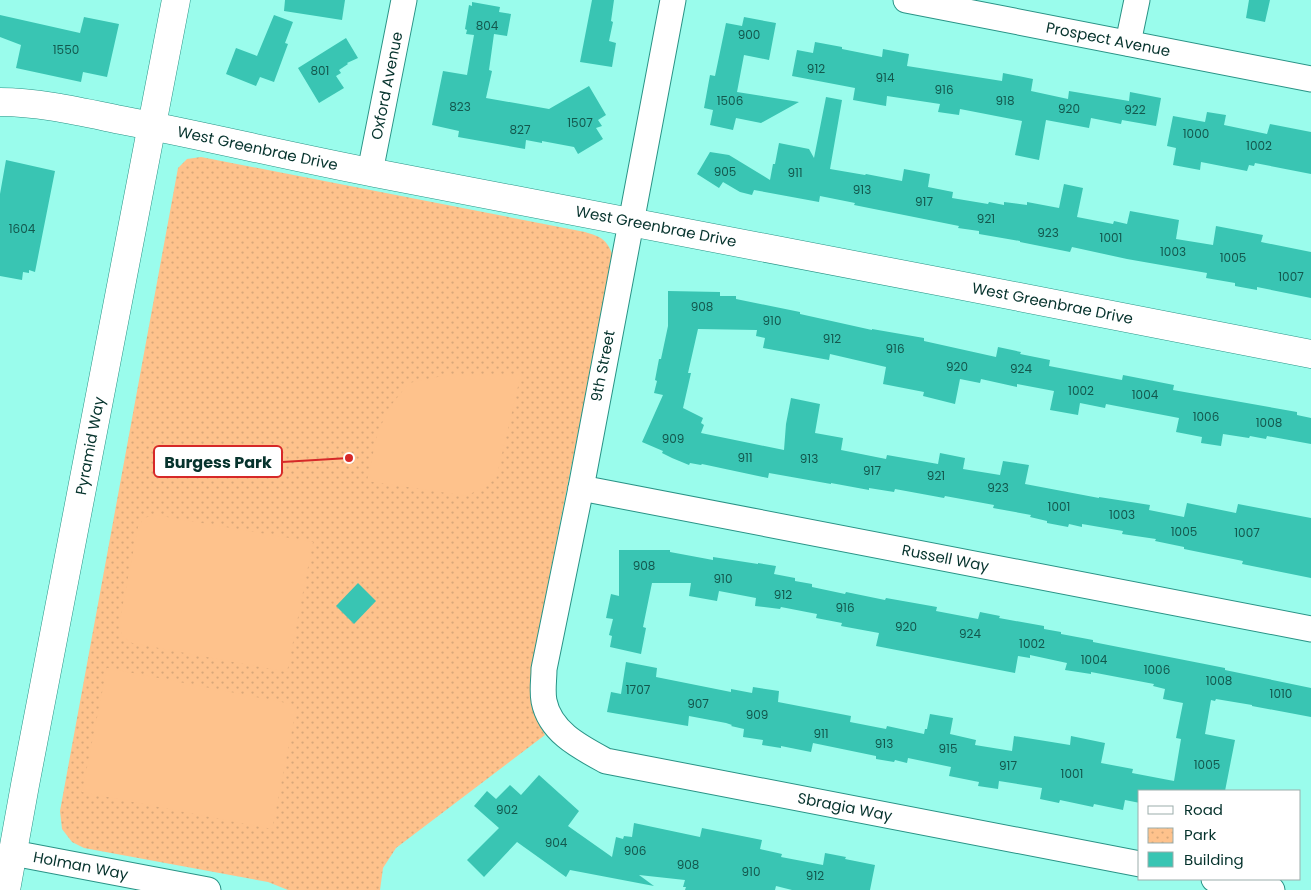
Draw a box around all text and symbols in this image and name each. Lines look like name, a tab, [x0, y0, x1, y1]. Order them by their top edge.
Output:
house number: 804	[476, 17, 499, 34]
street label: Prospect Avenue	[1044, 17, 1172, 61]
house number: 900	[738, 26, 760, 43]
street label: Oxford Avenue	[366, 30, 408, 141]
house number: 1550	[53, 41, 79, 58]
house number: 912	[807, 60, 825, 77]
house number: 801	[311, 62, 329, 79]
house number: 914	[876, 69, 895, 86]
house number: 916	[934, 81, 954, 98]
house number: 1506	[717, 92, 743, 109]
house number: 918	[996, 92, 1014, 109]
house number: 823	[449, 98, 471, 115]
house number: 920	[1058, 100, 1080, 117]
house number: 922	[1124, 101, 1146, 118]
house number: 1507	[567, 114, 593, 131]
street label: West Greenbrae Drive	[175, 121, 340, 175]
house number: 827	[509, 121, 531, 138]
house number: 1000	[1183, 125, 1209, 142]
house number: 1002	[1246, 137, 1272, 154]
house number: 905	[714, 163, 736, 180]
house number: 911	[787, 164, 803, 181]
house number: 913	[853, 181, 871, 198]
house number: 917	[915, 193, 933, 210]
street label: West Greenbrae Drive	[574, 200, 738, 252]
house number: 921	[977, 210, 995, 227]
house number: 1604	[9, 220, 36, 237]
house number: 923	[1037, 224, 1059, 241]
house number: 1001	[1100, 229, 1122, 246]
house number: 1003	[1160, 243, 1186, 260]
house number: 1005	[1220, 249, 1246, 266]
house number: 1007	[1278, 268, 1304, 285]
street label: West Greenbrae Drive	[970, 277, 1135, 329]
house number: 908	[691, 298, 713, 315]
house number: 910	[763, 312, 781, 329]
street label: 9th Street	[585, 328, 620, 403]
house number: 912	[823, 330, 841, 347]
house number: 916	[885, 340, 905, 357]
house number: 920	[946, 358, 968, 375]
house number: 924	[1010, 360, 1032, 377]
house number: 1002	[1068, 382, 1094, 399]
house number: 1004	[1132, 386, 1159, 403]
street label: Pyramid Way	[70, 394, 110, 497]
house number: 1006	[1193, 408, 1219, 425]
house number: 1008	[1256, 414, 1282, 431]
house number: 909	[662, 430, 684, 447]
callout: Burgess Park	[154, 446, 282, 477]
house number: 911	[737, 449, 753, 466]
house number: 913	[800, 450, 818, 467]
text: Burgess Park	[164, 451, 272, 474]
house number: 917	[863, 462, 881, 479]
house number: 921	[927, 467, 945, 484]
house number: 923	[987, 479, 1009, 496]
house number: 1001	[1048, 498, 1070, 515]
house number: 1003	[1109, 506, 1135, 523]
house number: 1005	[1171, 523, 1197, 540]
house number: 1007	[1234, 524, 1260, 541]
street label: Russell Way	[900, 539, 991, 577]
house number: 908	[633, 557, 655, 574]
house number: 910	[714, 570, 732, 587]
house number: 912	[774, 586, 792, 603]
house number: 916	[835, 599, 855, 616]
house number: 920	[895, 618, 917, 635]
house number: 924	[959, 625, 981, 642]
house number: 1002	[1019, 635, 1045, 652]
house number: 1004	[1081, 651, 1108, 668]
house number: 1006	[1144, 661, 1170, 678]
house number: 1008	[1206, 672, 1232, 689]
house number: 1707	[626, 681, 651, 698]
house number: 1010	[1270, 685, 1292, 702]
house number: 907	[687, 695, 709, 712]
house number: 909	[746, 706, 768, 723]
house number: 911	[813, 725, 829, 742]
house number: 913	[875, 735, 893, 752]
house number: 915	[939, 740, 957, 757]
house number: 1005	[1194, 756, 1220, 773]
house number: 917	[999, 757, 1017, 774]
house number: 1001	[1061, 765, 1083, 782]
street label: Sbragia Way	[796, 787, 895, 826]
legend	[1138, 790, 1301, 880]
text: Road	[1184, 799, 1223, 820]
house number: 902	[496, 801, 518, 818]
text: Park	[1184, 824, 1216, 845]
house number: 904	[545, 834, 568, 851]
house number: 906	[624, 842, 646, 859]
street label: Holman Way	[32, 846, 131, 885]
text: Building	[1184, 849, 1244, 870]
house number: 908	[677, 856, 699, 873]
house number: 910	[742, 863, 760, 880]
house number: 912	[806, 867, 824, 884]

